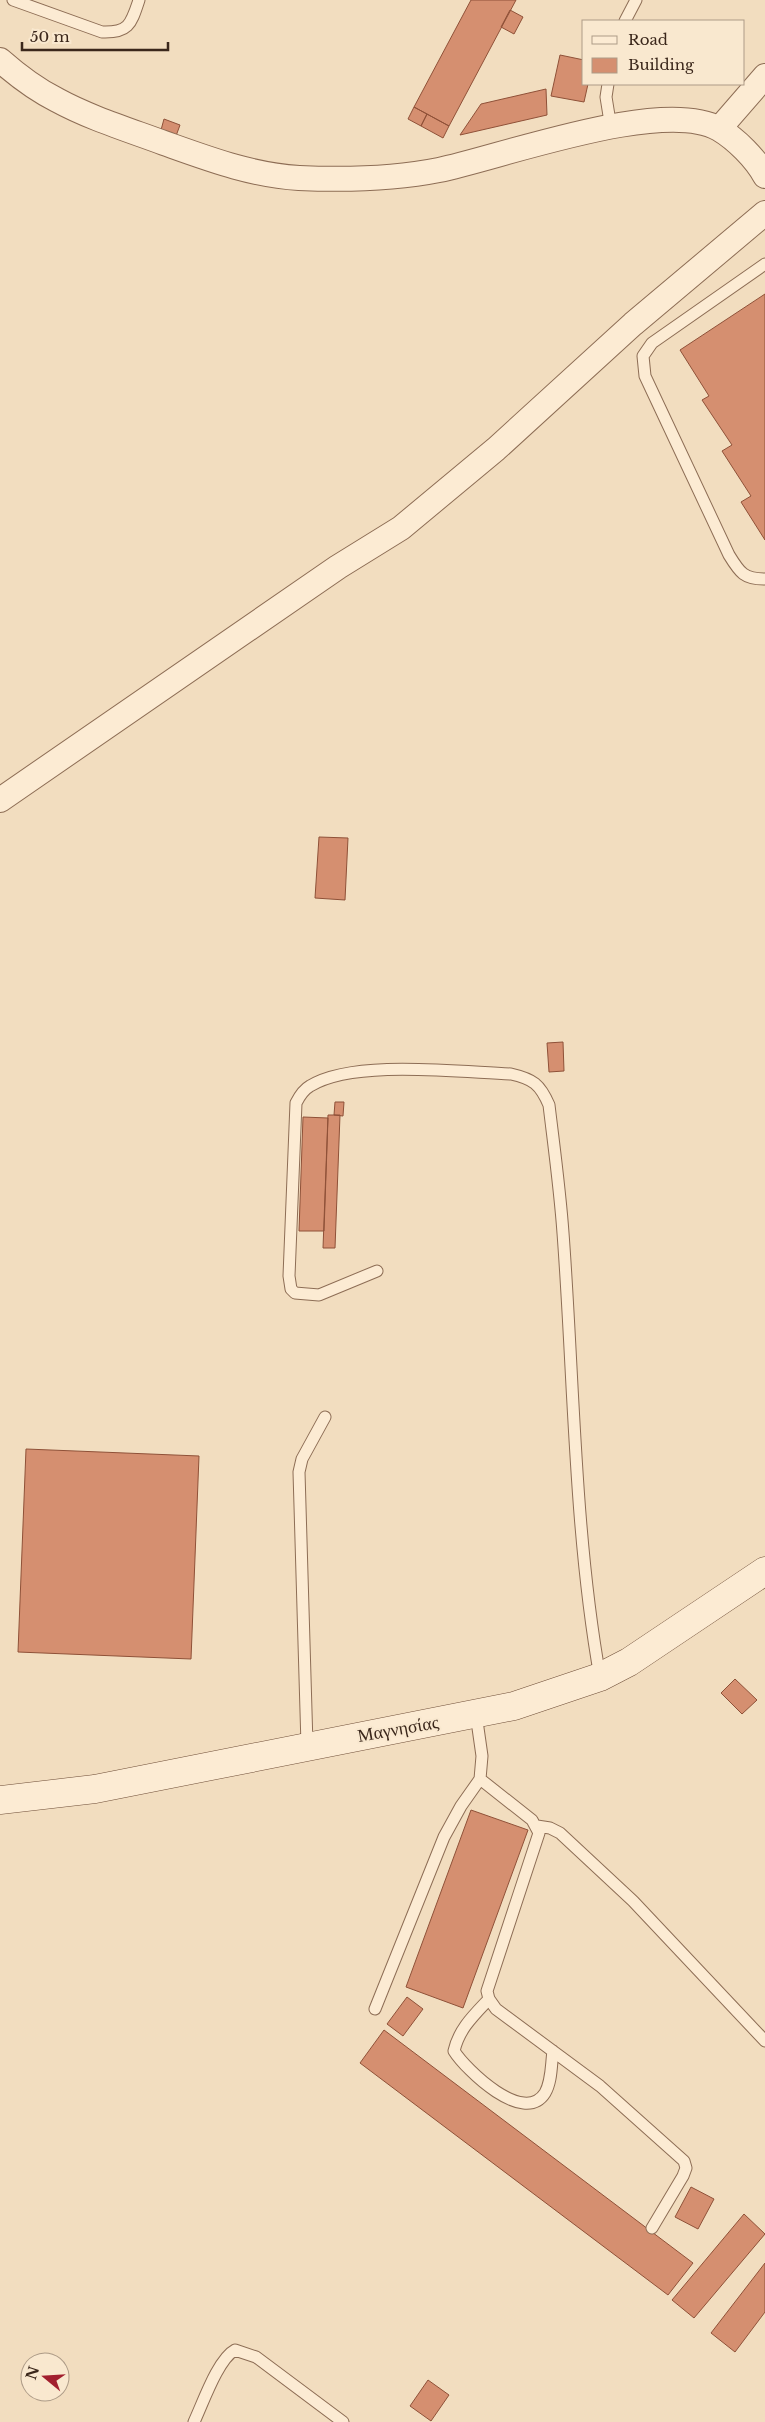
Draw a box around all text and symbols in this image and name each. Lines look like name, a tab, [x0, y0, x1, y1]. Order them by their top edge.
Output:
scale bar	[22, 20, 169, 52]
legend	[582, 20, 745, 85]
text: 50 m	[30, 27, 70, 46]
text: Road	[628, 30, 668, 49]
text: Building	[628, 55, 695, 74]
street label: Μαγνησίας	[356, 1711, 440, 1747]
north arrow	[20, 2352, 70, 2402]
text: N	[22, 2364, 43, 2382]

